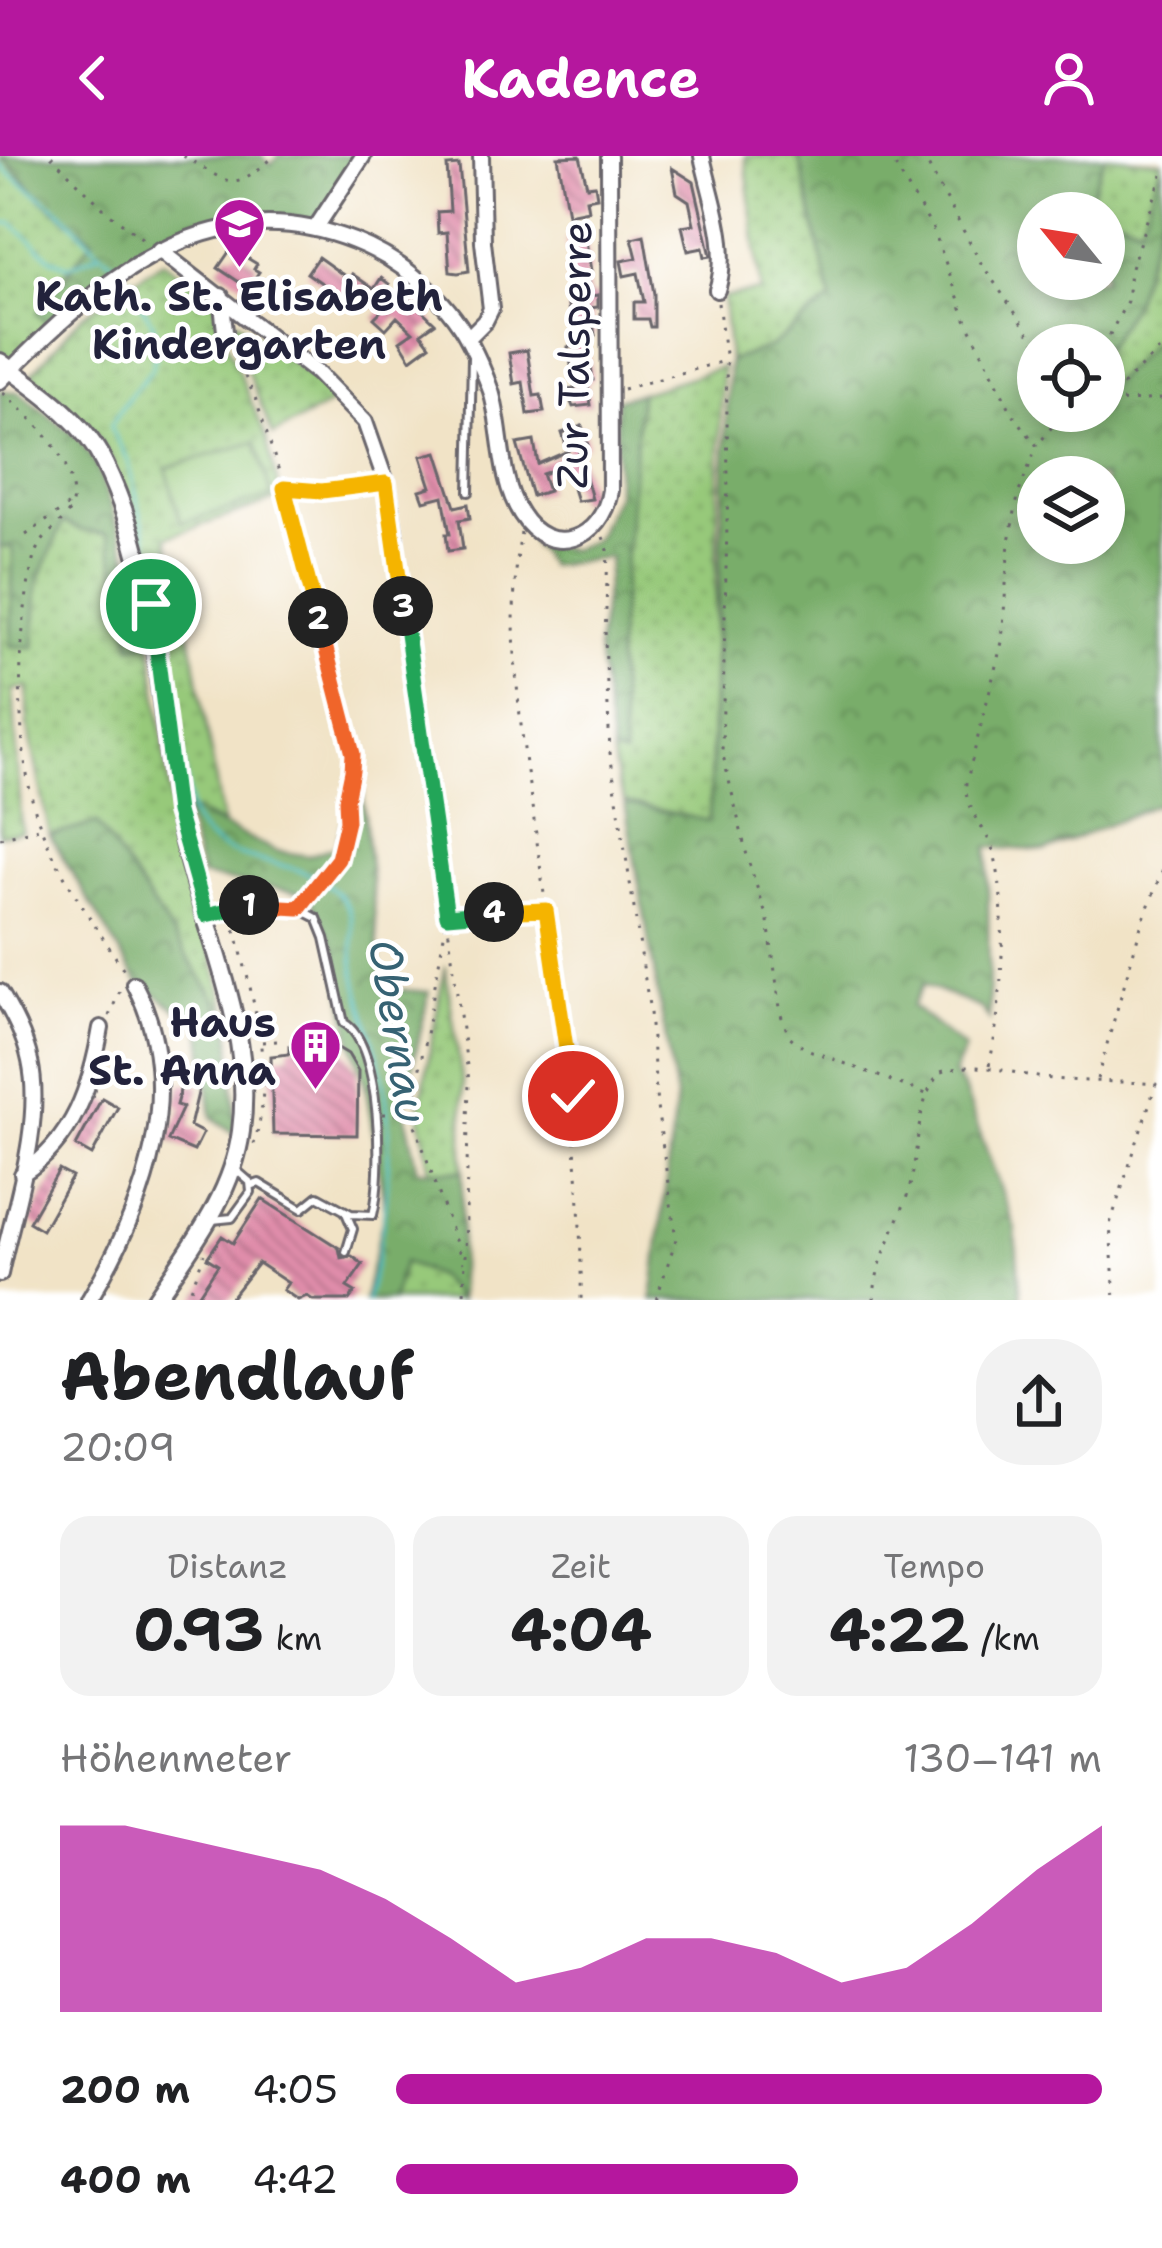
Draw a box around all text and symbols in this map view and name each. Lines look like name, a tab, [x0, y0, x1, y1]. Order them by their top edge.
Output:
text: Kadence	[462, 42, 700, 114]
icon: back	[60, 45, 126, 111]
icon: person	[1036, 45, 1102, 111]
north arrow	[1017, 192, 1125, 300]
map controls	[1017, 192, 1125, 564]
school or university icon: Kath. St. Elisabeth Kindergarten	[211, 196, 267, 270]
street label: Zur Talsperre	[544, 221, 604, 489]
place label: Kath. St. Elisabeth Kindergarten	[35, 268, 443, 372]
button: locate	[1017, 324, 1125, 432]
button: layers	[1017, 456, 1125, 564]
pin	[100, 553, 202, 655]
icon: arrive	[118, 571, 184, 637]
pin: 3	[373, 576, 433, 636]
text: 3	[391, 583, 415, 628]
pin: 2	[288, 588, 348, 648]
text: 2	[306, 595, 330, 640]
pin: 1	[219, 875, 279, 935]
text: 1	[241, 882, 257, 927]
pin: 4	[464, 882, 524, 942]
text: 4	[482, 889, 506, 934]
water label: Obernau	[355, 935, 443, 1127]
place label: Haus St. Anna	[88, 994, 276, 1098]
building icon: Haus St. Anna	[287, 1018, 343, 1092]
pin	[522, 1045, 624, 1147]
icon: check	[540, 1063, 606, 1129]
text: Abendlauf	[60, 1332, 414, 1420]
button: share	[976, 1339, 1102, 1465]
text: 20:09	[60, 1421, 175, 1473]
text: Distanz	[168, 1544, 288, 1589]
text: Zeit	[551, 1544, 611, 1589]
text: Tempo	[884, 1544, 985, 1589]
text: 0.93	[133, 1589, 264, 1669]
text: 4:04	[510, 1589, 652, 1669]
text: 4:22	[829, 1589, 970, 1669]
text: km	[264, 1616, 322, 1661]
text: /km	[970, 1616, 1040, 1661]
text: Höhenmeter	[60, 1732, 292, 1784]
text: 130–141 m	[903, 1732, 1102, 1784]
text: 200 m	[60, 2063, 190, 2115]
text: 4:05	[252, 2063, 338, 2115]
text: 400 m	[60, 2153, 191, 2205]
text: 4:42	[252, 2153, 338, 2205]

